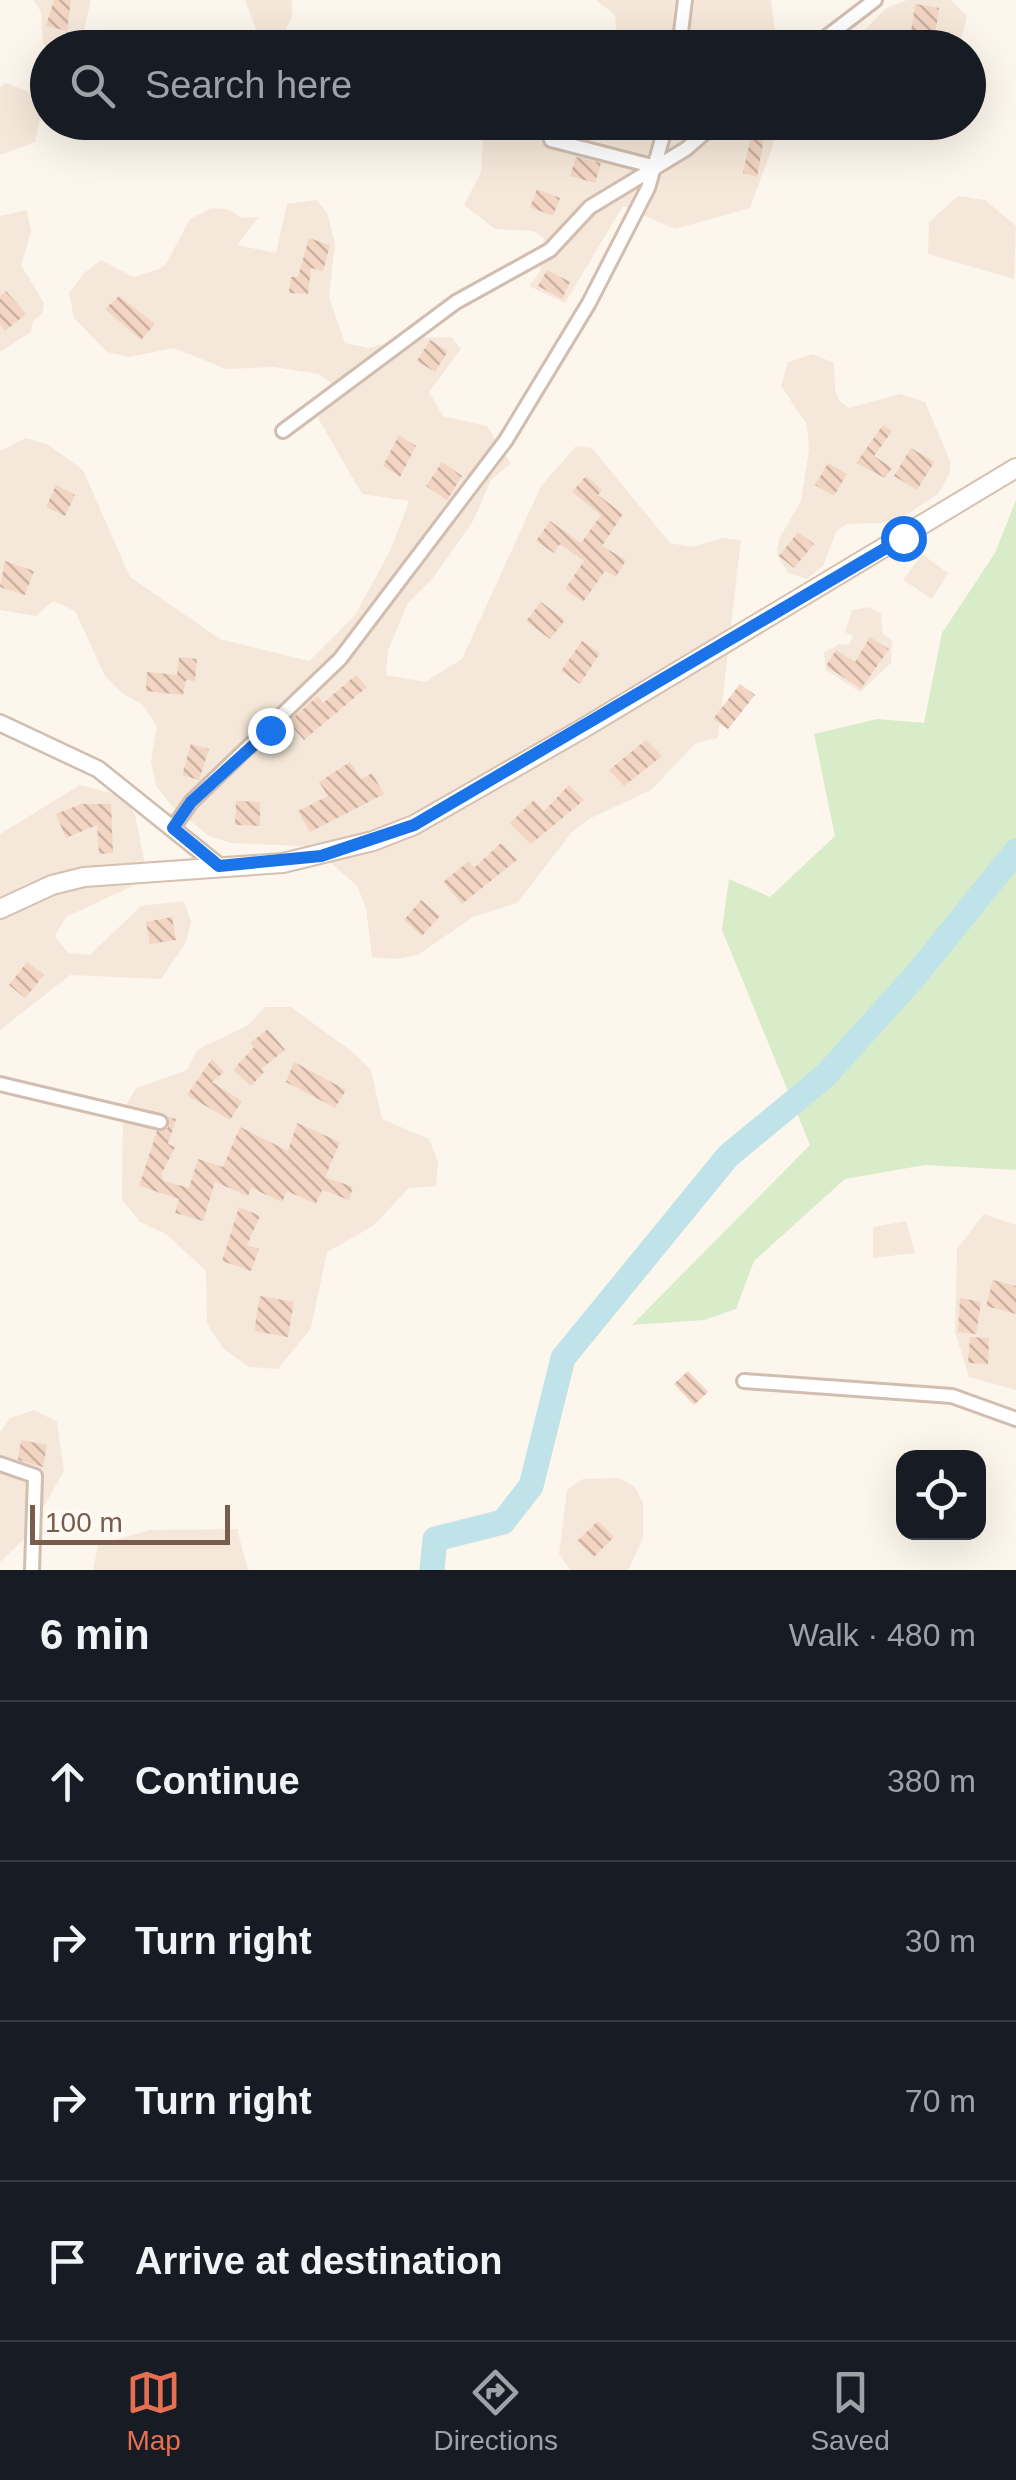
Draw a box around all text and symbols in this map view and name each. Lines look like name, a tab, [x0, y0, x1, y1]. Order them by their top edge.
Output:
search box	[30, 30, 986, 140]
icon: search	[65, 58, 120, 113]
text: Search here	[145, 64, 352, 106]
route start	[881, 516, 927, 562]
route end	[248, 708, 294, 754]
map controls	[896, 1450, 986, 1540]
button: locate	[896, 1450, 986, 1540]
scale bar	[30, 1500, 230, 1544]
text: 100 m	[45, 1507, 123, 1538]
text: 6 min	[40, 1611, 150, 1658]
text: Walk · 480 m	[789, 1617, 976, 1653]
icon: ahead	[40, 1754, 95, 1809]
text: Continue	[135, 1760, 300, 1802]
text: 380 m	[887, 1763, 976, 1799]
icon: right	[40, 1914, 95, 1969]
text: Turn right	[135, 1920, 312, 1962]
text: 30 m	[905, 1923, 976, 1959]
icon: right	[40, 2074, 95, 2129]
text: Turn right	[135, 2080, 312, 2122]
text: 70 m	[905, 2083, 976, 2119]
icon: arrive	[40, 2234, 95, 2289]
text: Arrive at destination	[135, 2240, 502, 2282]
tab: Map	[126, 2365, 181, 2457]
tab: Directions	[434, 2365, 558, 2457]
tab: Saved	[810, 2365, 890, 2457]

